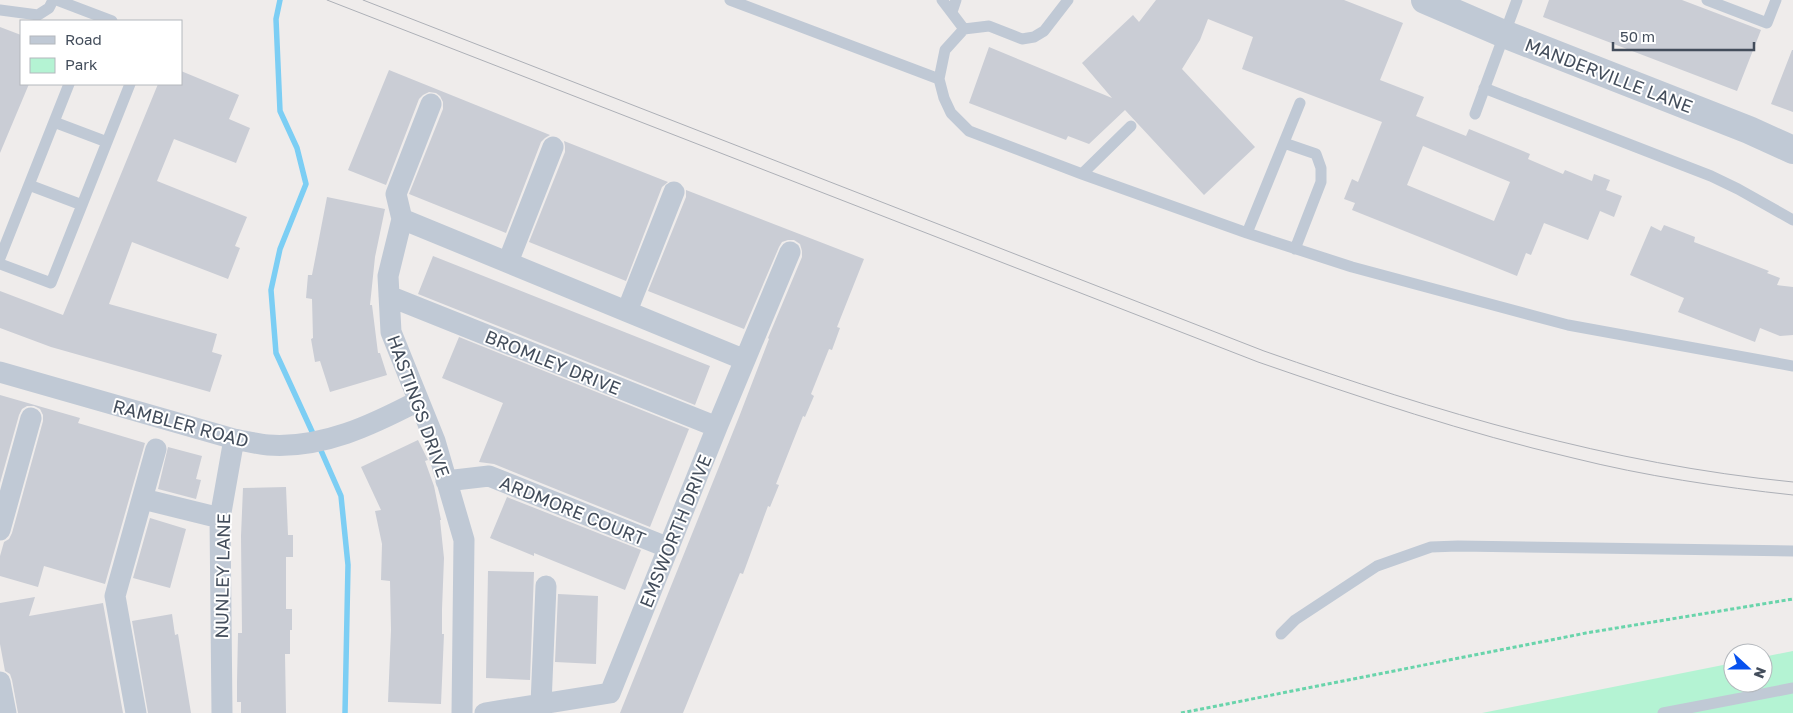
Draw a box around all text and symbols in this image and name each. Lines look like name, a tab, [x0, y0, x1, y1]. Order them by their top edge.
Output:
legend	[20, 20, 182, 85]
scale bar	[1613, 20, 1754, 52]
text: 50 m	[1620, 27, 1655, 45]
text: Road	[65, 30, 102, 48]
street label: MANDERVILLE LANE	[1522, 33, 1696, 117]
text: Park	[65, 55, 98, 73]
street label: BROMLEY DRIVE	[482, 325, 624, 399]
street label: HASTINGS DRIVE	[383, 332, 455, 480]
street label: RAMBLER ROAD	[111, 394, 251, 452]
street label: EMSWORTH DRIVE	[634, 451, 716, 611]
street label: ARDMORE COURT	[497, 471, 649, 549]
street label: NUNLEY LANE	[210, 513, 234, 639]
north arrow	[1723, 643, 1773, 693]
text: N	[1751, 665, 1770, 681]

